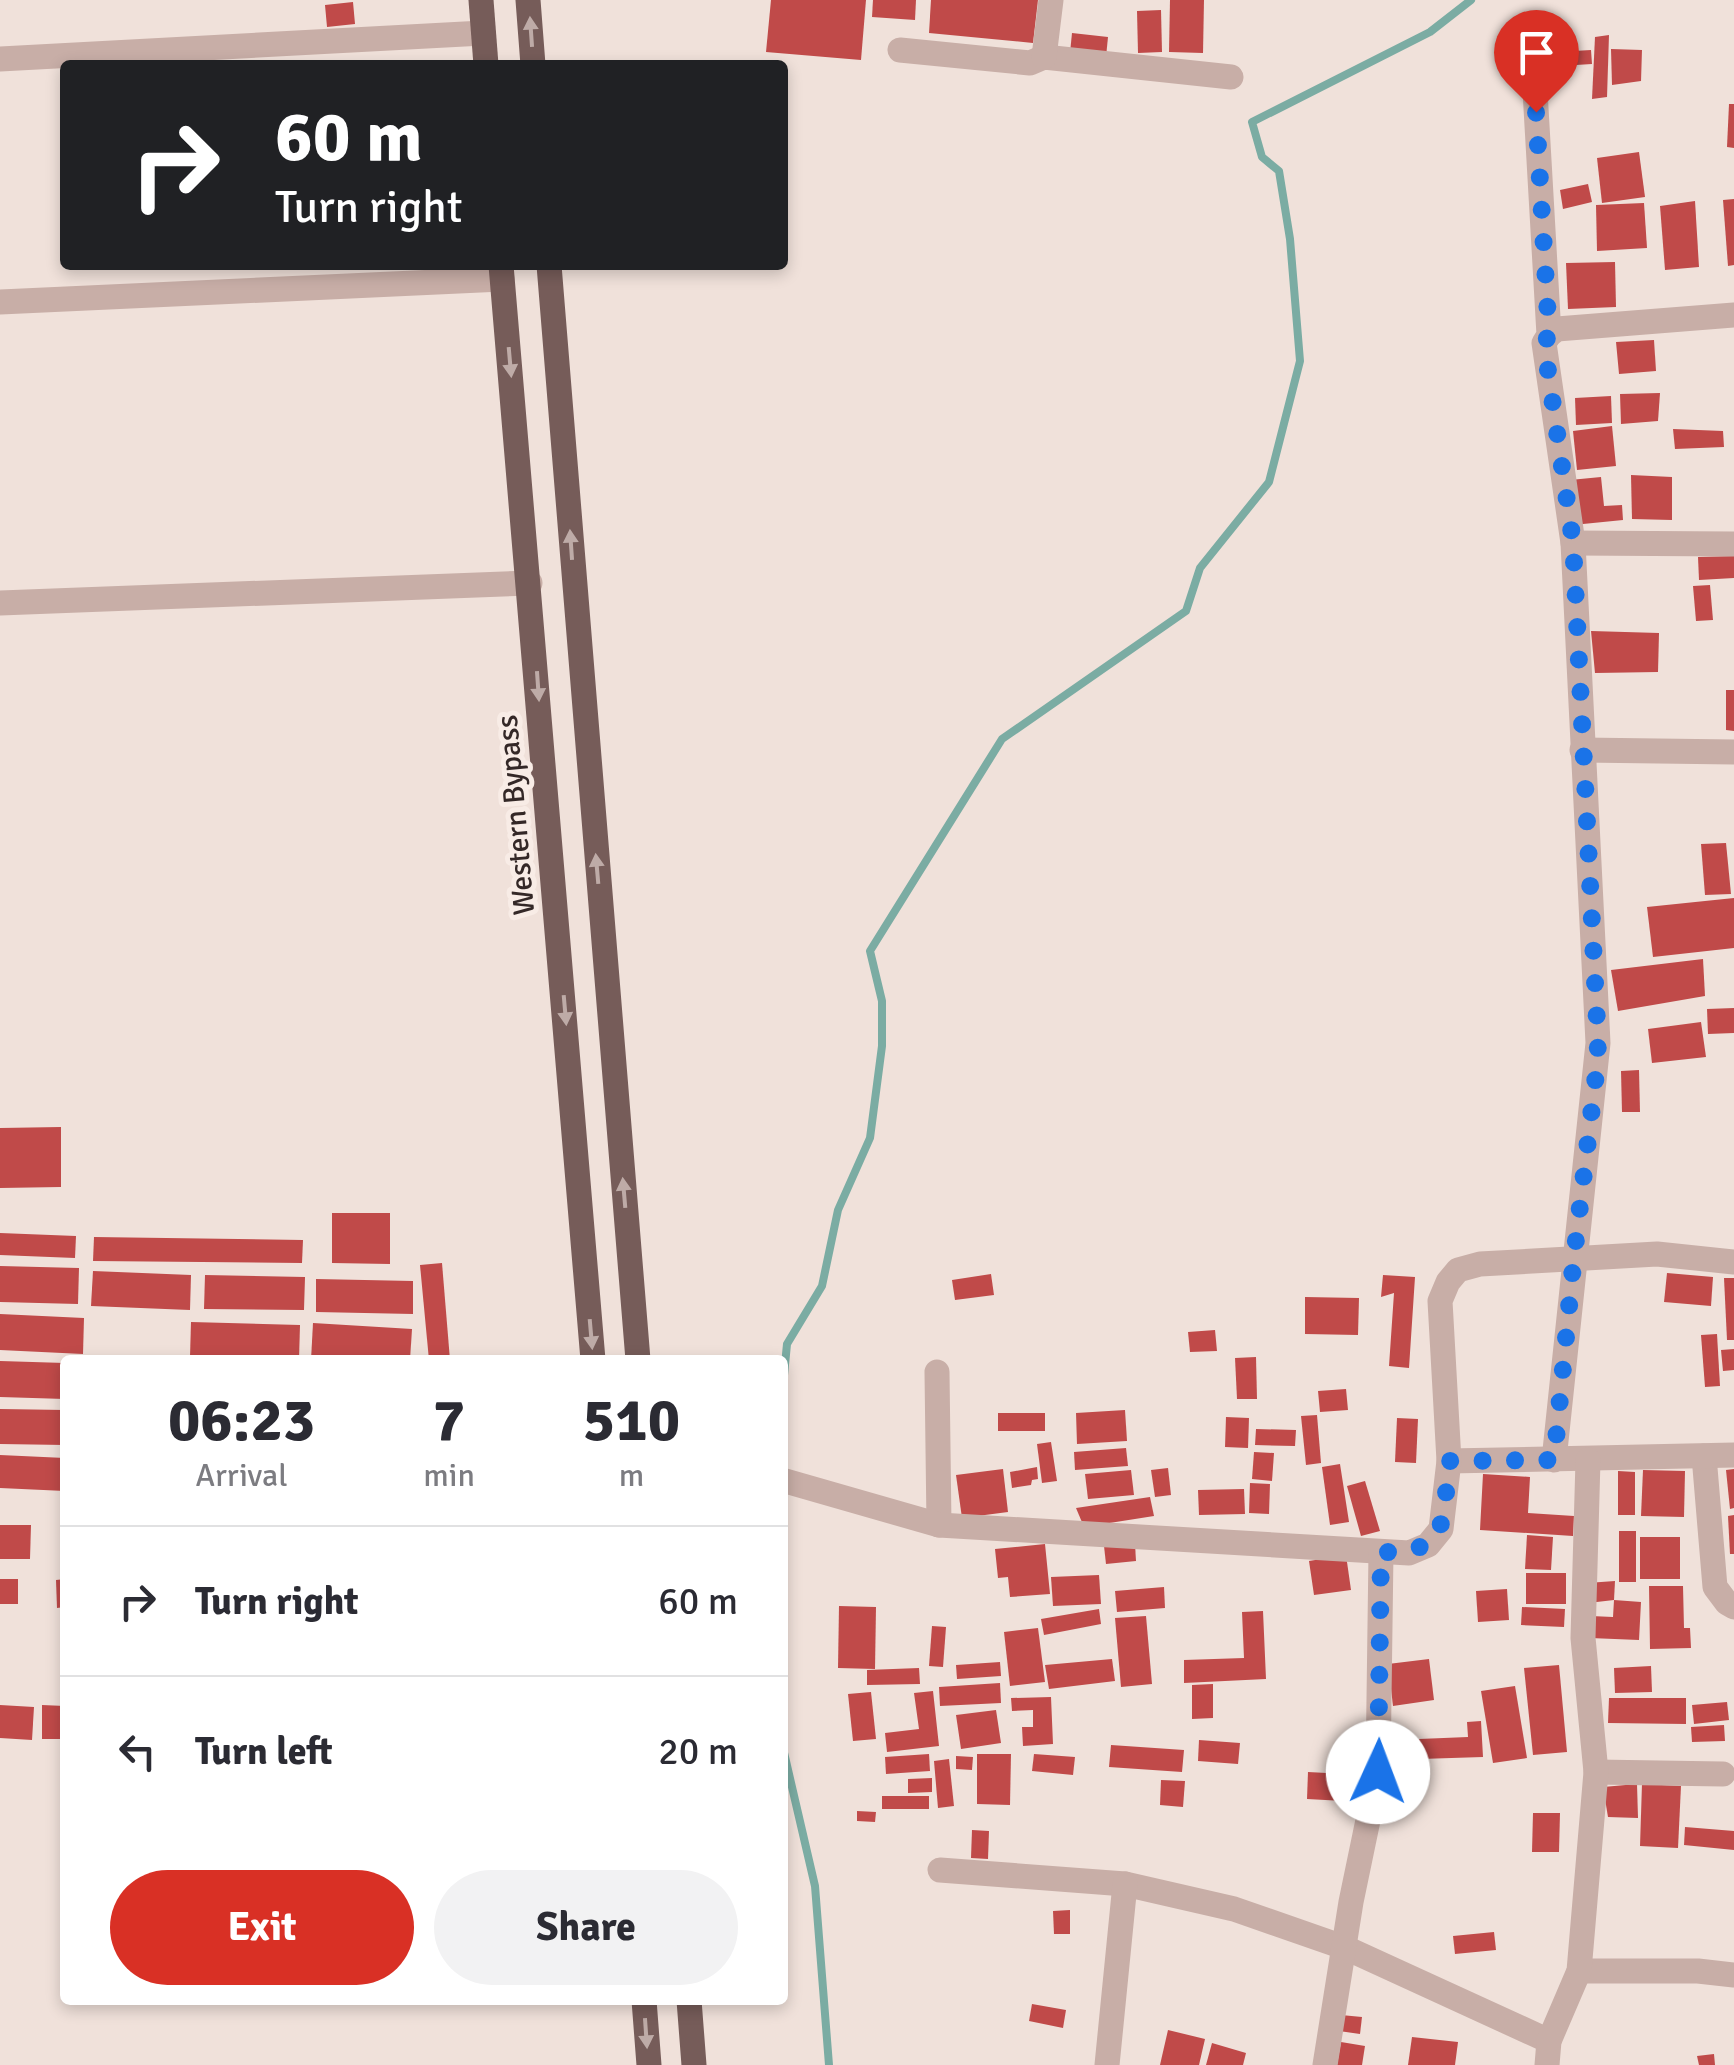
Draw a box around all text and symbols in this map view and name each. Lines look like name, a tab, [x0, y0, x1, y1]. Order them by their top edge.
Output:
pin	[1494, 10, 1579, 113]
one-way arrow	[523, 16, 539, 48]
icon: arrive	[1509, 25, 1564, 80]
text: 60 m	[275, 94, 423, 180]
icon: right	[110, 100, 240, 230]
text: Turn right	[275, 180, 463, 235]
one-way arrow	[502, 347, 518, 379]
one-way arrow	[563, 529, 579, 561]
one-way arrow	[530, 670, 546, 702]
street label: Western Bypass	[489, 713, 543, 917]
one-way arrow	[589, 853, 605, 885]
one-way arrow	[557, 994, 573, 1026]
one-way arrow	[616, 1177, 632, 1209]
one-way arrow	[583, 1318, 599, 1350]
text: 06:23	[168, 1384, 315, 1458]
text: 7	[433, 1384, 465, 1458]
text: 510	[583, 1384, 680, 1458]
text: Arrival	[196, 1456, 288, 1495]
text: min	[423, 1456, 475, 1495]
text: m	[619, 1456, 644, 1495]
icon: right	[110, 1574, 165, 1629]
text: Turn right	[195, 1578, 359, 1625]
text: 60 m	[658, 1578, 738, 1625]
position arrow	[1326, 1720, 1430, 1824]
icon: left	[110, 1724, 165, 1779]
text: Turn left	[195, 1728, 333, 1775]
text: 20 m	[658, 1728, 738, 1775]
button: Exit	[110, 1870, 414, 1985]
button: Share	[434, 1870, 738, 1985]
one-way arrow	[639, 2017, 655, 2049]

